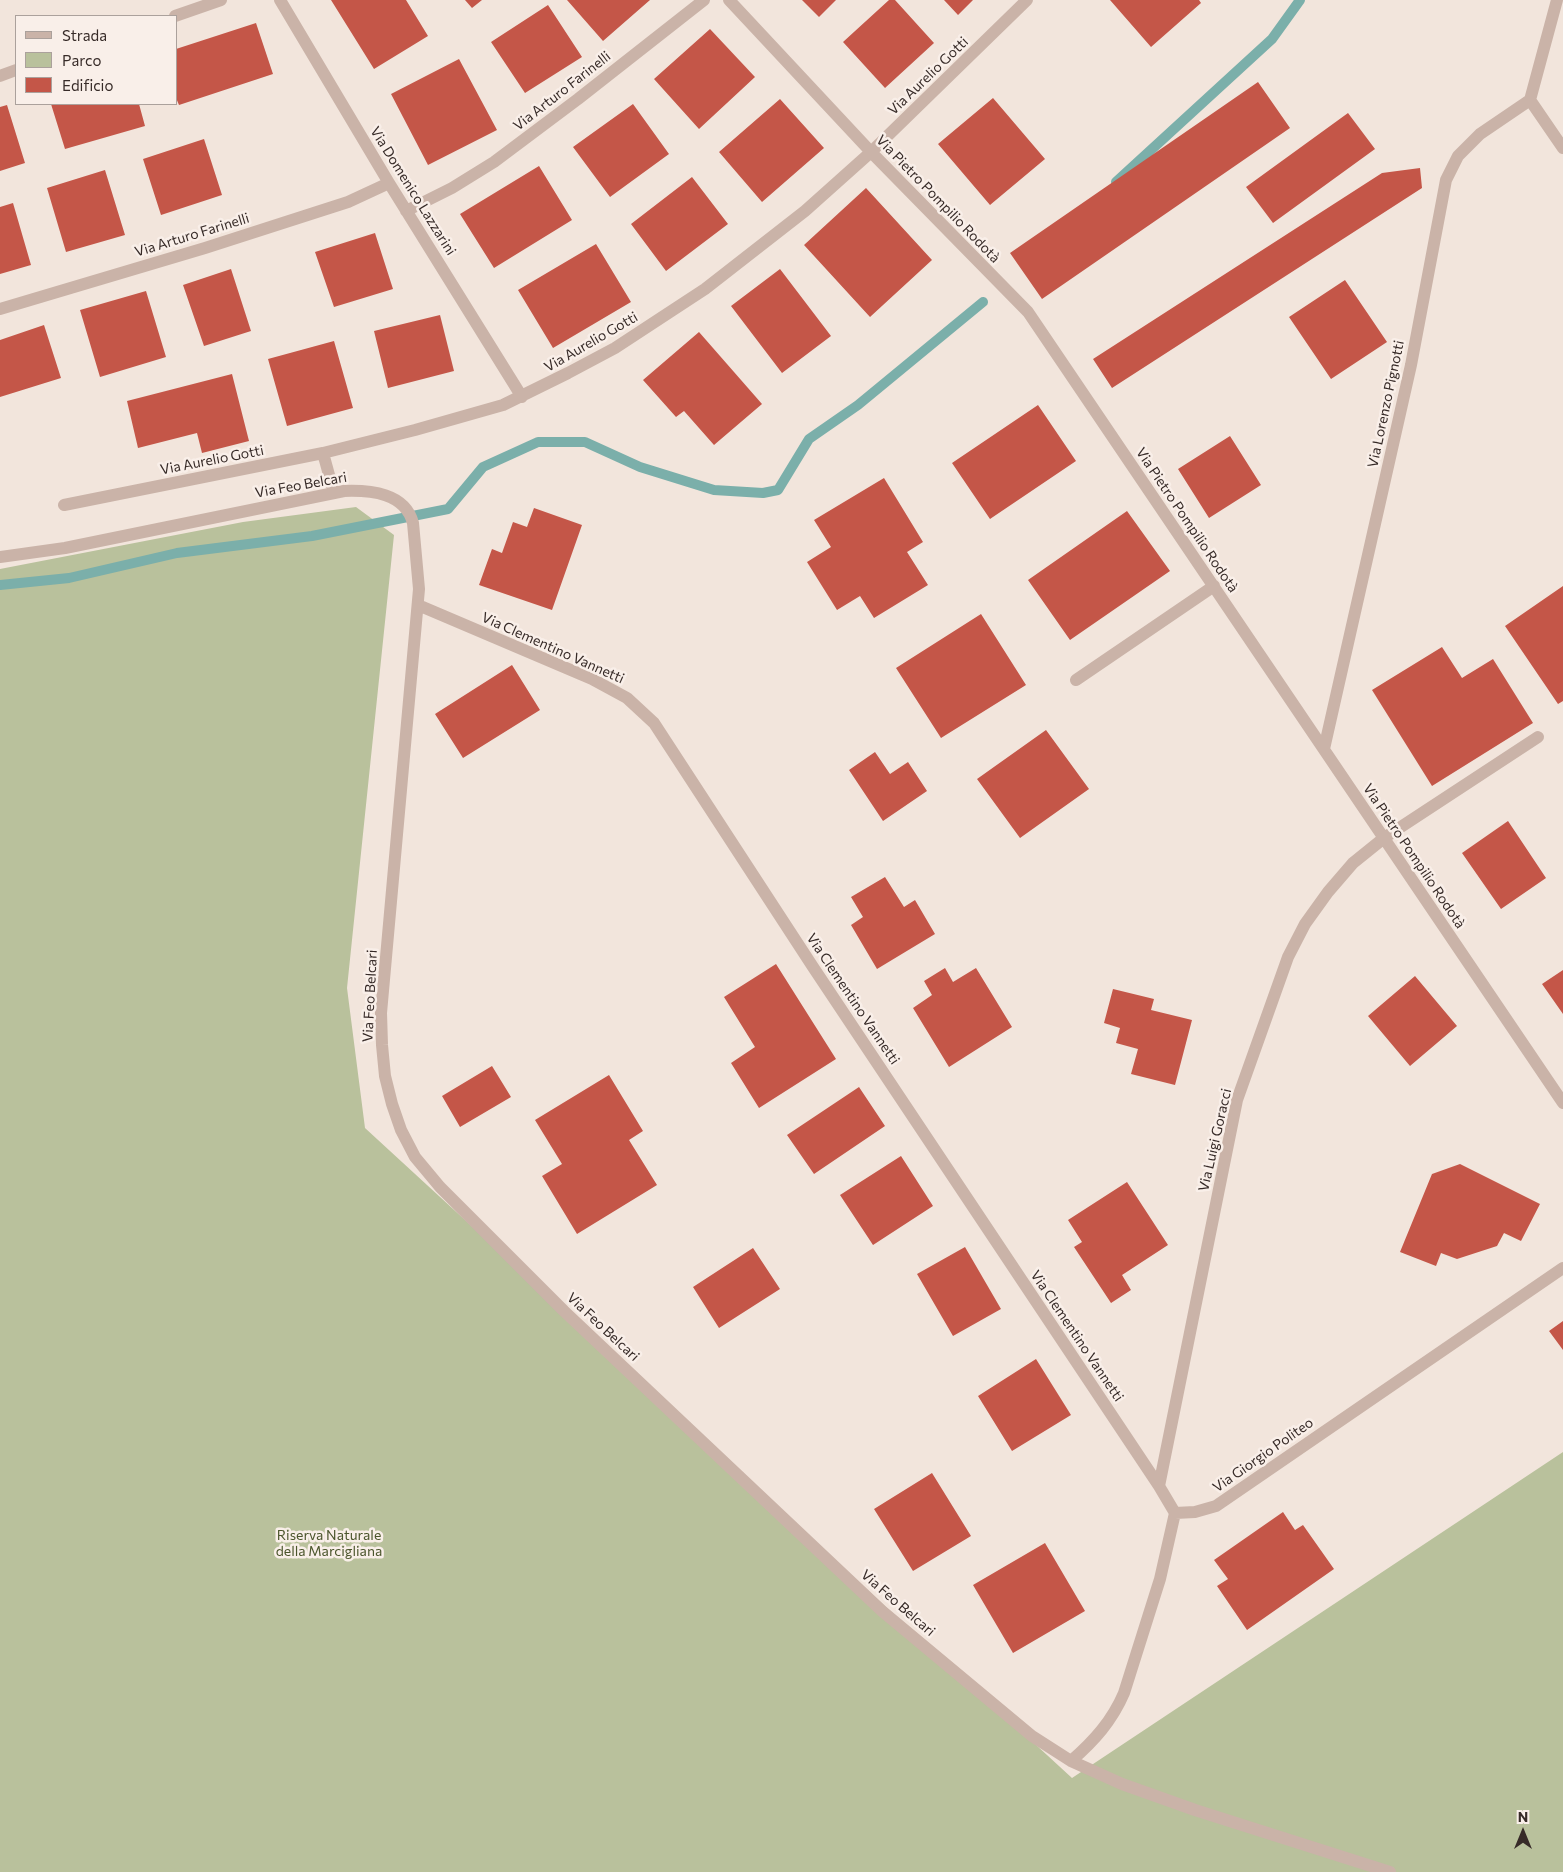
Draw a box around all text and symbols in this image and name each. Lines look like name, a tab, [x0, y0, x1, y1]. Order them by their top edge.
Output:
legend	[15, 15, 178, 105]
text: Strada	[62, 26, 107, 44]
street label: Via Aurelio Gotti	[884, 33, 972, 119]
street label: Via Arturo Farinelli	[510, 48, 614, 134]
text: Parco	[62, 51, 101, 69]
text: Edificio	[62, 76, 113, 94]
street label: Via Domenico Lazzarini	[367, 124, 459, 258]
street label: Via Pietro Pompilio Rodotà	[873, 132, 1003, 266]
street label: Via Arturo Farinelli	[133, 210, 251, 260]
street label: Via Aurelio Gotti	[541, 308, 641, 376]
street label: Via Lorenzo Pignotti	[1364, 339, 1408, 469]
street label: Via Aurelio Gotti	[159, 442, 265, 478]
street label: Via Pietro Pompilio Rodotà	[1132, 444, 1242, 596]
street label: Via Feo Belcari	[254, 469, 348, 501]
street label: Via Clementino Vannetti	[479, 609, 627, 687]
street label: Via Pietro Pompilio Rodotà	[1359, 780, 1469, 932]
street label: Via Clementino Vannetti	[803, 930, 903, 1068]
street label: Via Feo Belcari	[359, 949, 381, 1043]
street label: Via Luigi Goracci	[1195, 1087, 1235, 1193]
street label: Via Clementino Vannetti	[1027, 1267, 1127, 1405]
street label: Via Feo Belcari	[563, 1289, 643, 1365]
street label: Via Giorgio Politeo	[1210, 1414, 1316, 1496]
park label: Riserva Naturale della Marcigliana	[276, 1527, 382, 1560]
street label: Via Feo Belcari	[857, 1566, 939, 1640]
north arrow	[1498, 1807, 1548, 1857]
text: N	[1518, 1808, 1528, 1825]

